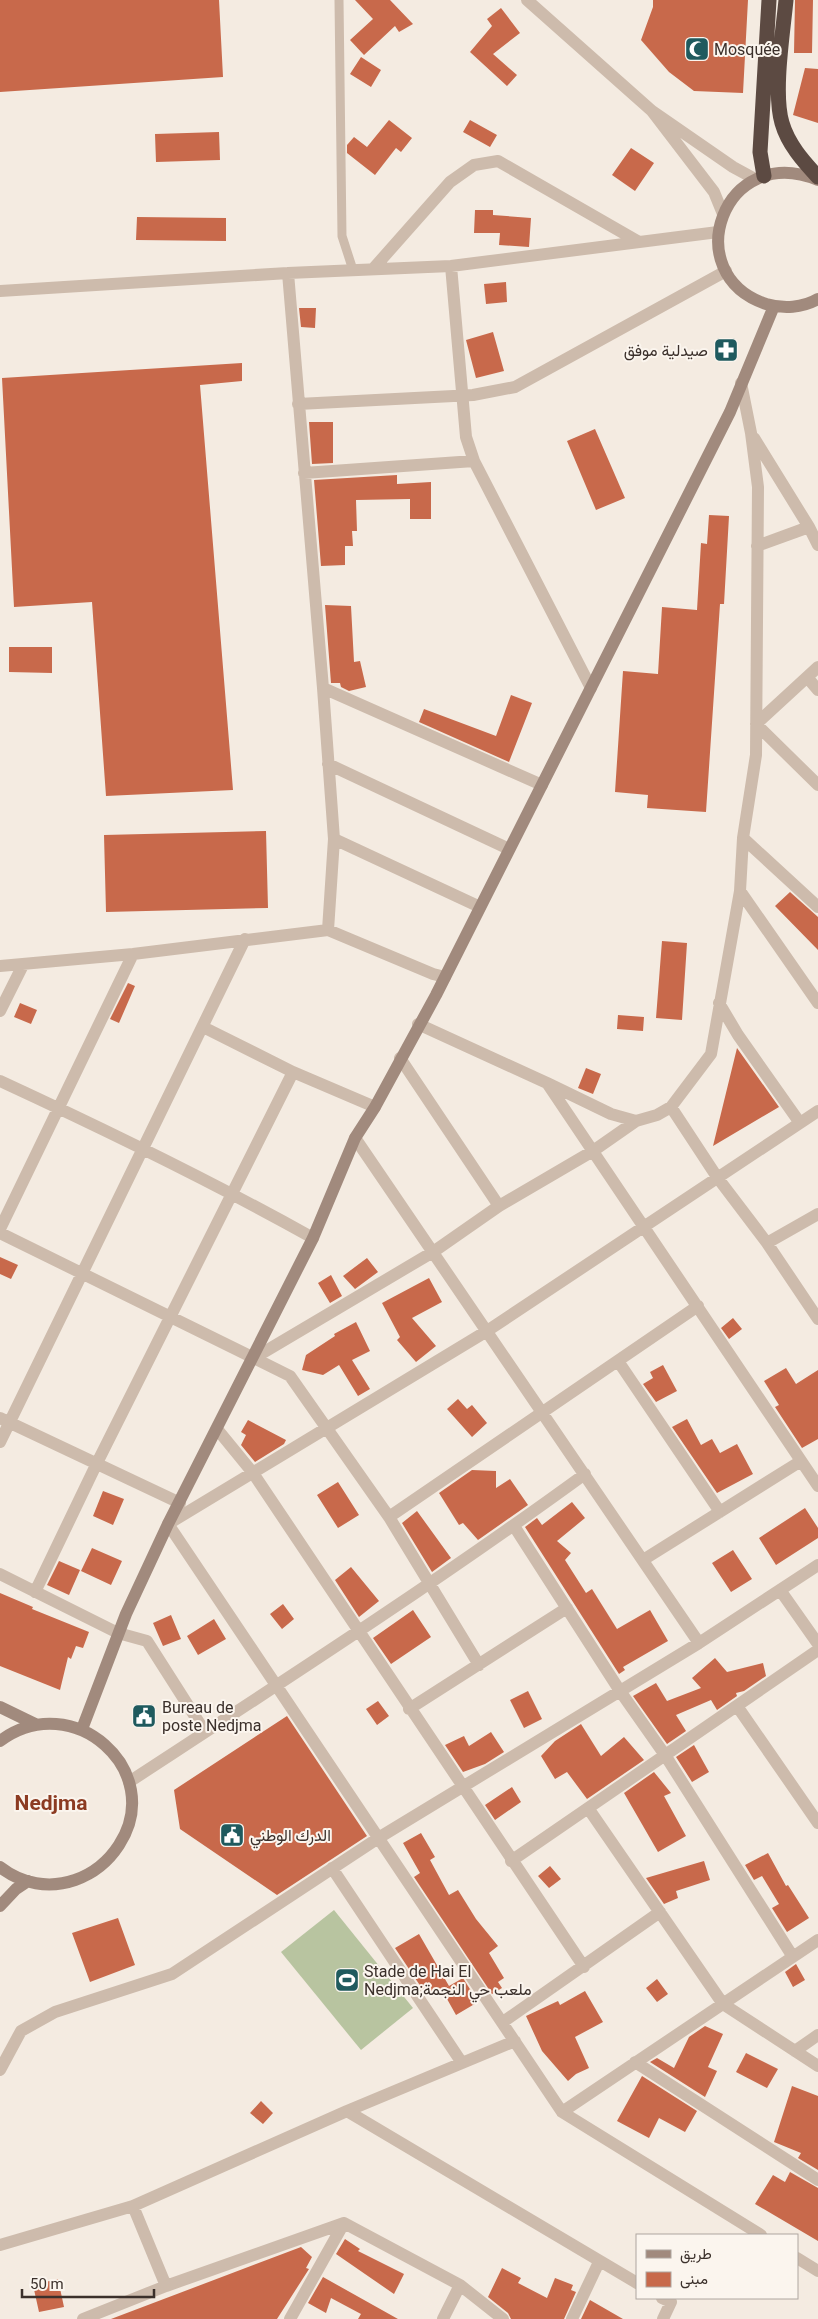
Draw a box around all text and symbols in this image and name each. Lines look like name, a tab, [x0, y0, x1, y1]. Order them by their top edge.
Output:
mosque icon: Mosquée	[684, 36, 710, 62]
place label: Mosquée	[714, 40, 780, 59]
pharmacy icon: صيدلية موفق	[713, 337, 739, 363]
place label: صيدلية موفق	[624, 341, 708, 361]
place label: Bureau de poste Nedjma	[162, 1698, 262, 1735]
public building icon: Bureau de poste Nedjma	[131, 1703, 157, 1729]
district label: Nedjma	[15, 1791, 87, 1815]
public building icon: الدرك الوطني	[219, 1822, 245, 1848]
place label: الدرك الوطني	[250, 1826, 331, 1849]
place label: Stade de Hai El Nedjma;ملعب حي النجمة	[364, 1962, 532, 2003]
sports icon: Stade de Hai El Nedjma;ملعب حي النجمة	[334, 1967, 360, 1993]
legend	[636, 2234, 798, 2299]
text: طريق	[680, 2245, 712, 2264]
scale bar	[22, 2266, 155, 2298]
text: مبنى	[680, 2270, 708, 2289]
text: 50 m	[30, 2275, 64, 2293]

